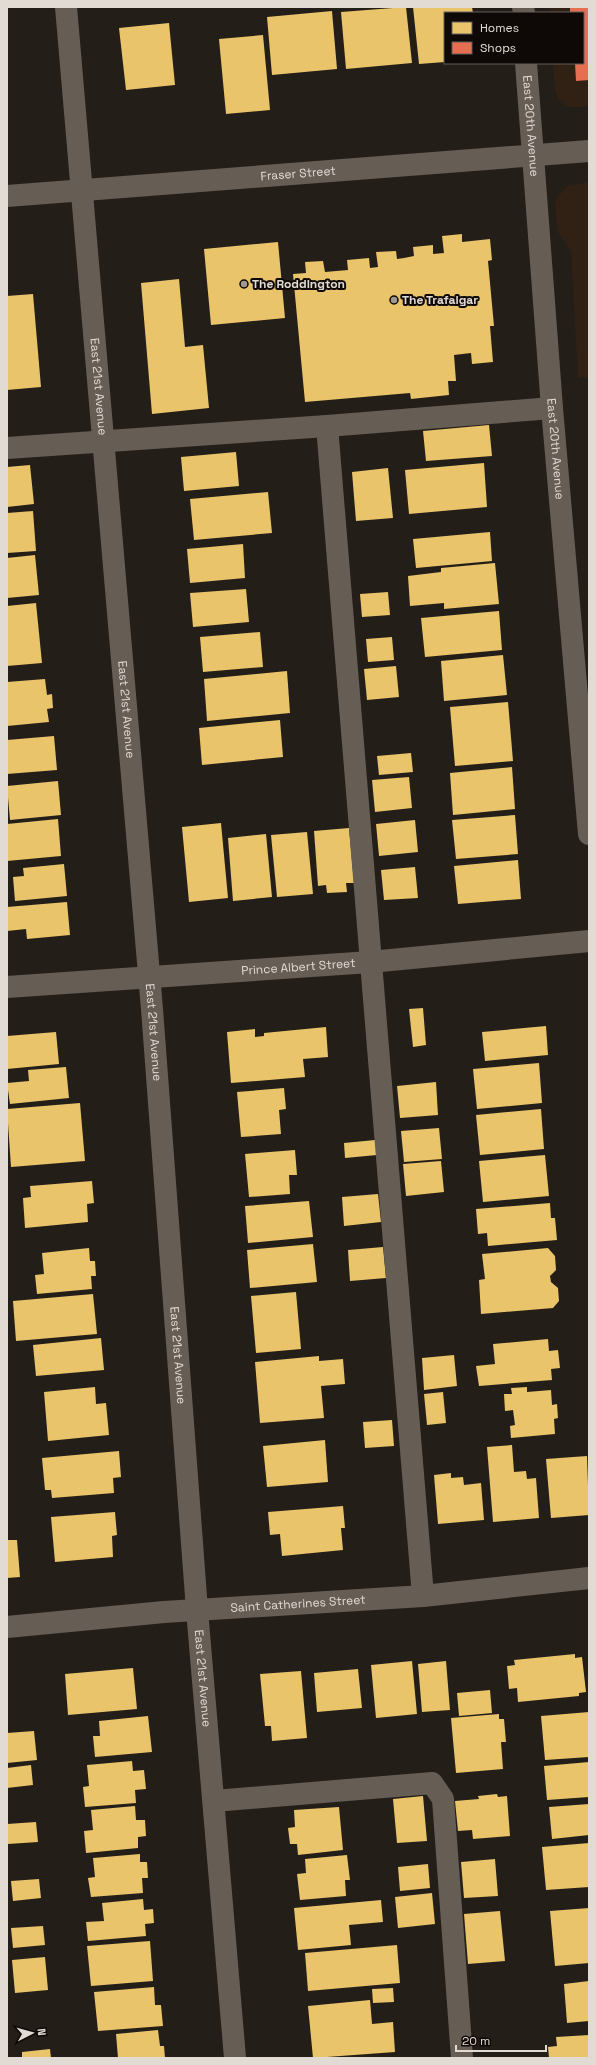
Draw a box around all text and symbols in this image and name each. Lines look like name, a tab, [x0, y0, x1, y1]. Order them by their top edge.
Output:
legend	[444, 12, 584, 64]
text: Homes	[480, 20, 519, 36]
text: Shops	[480, 40, 516, 56]
street label: East 20th Avenue	[519, 75, 543, 177]
street label: Fraser Street	[260, 163, 336, 184]
place label: The Roddington	[252, 276, 345, 292]
marker: The Roddington	[239, 279, 249, 289]
place label: The Trafalgar	[402, 292, 478, 308]
marker: The Trafalgar	[389, 295, 399, 305]
street label: East 21st Avenue	[86, 337, 111, 436]
street label: East 20th Avenue	[543, 398, 568, 500]
street label: East 21st Avenue	[114, 660, 138, 759]
street label: Prince Albert Street	[241, 955, 356, 979]
street label: East 21st Avenue	[142, 983, 165, 1082]
street label: East 21st Avenue	[166, 1306, 190, 1405]
street label: Saint Catherines Street	[230, 1592, 366, 1616]
street label: East 21st Avenue	[191, 1629, 215, 1728]
north arrow	[12, 2013, 52, 2053]
scale bar	[456, 2027, 546, 2053]
text: N	[35, 2028, 49, 2036]
text: 20 m	[462, 2033, 490, 2049]

